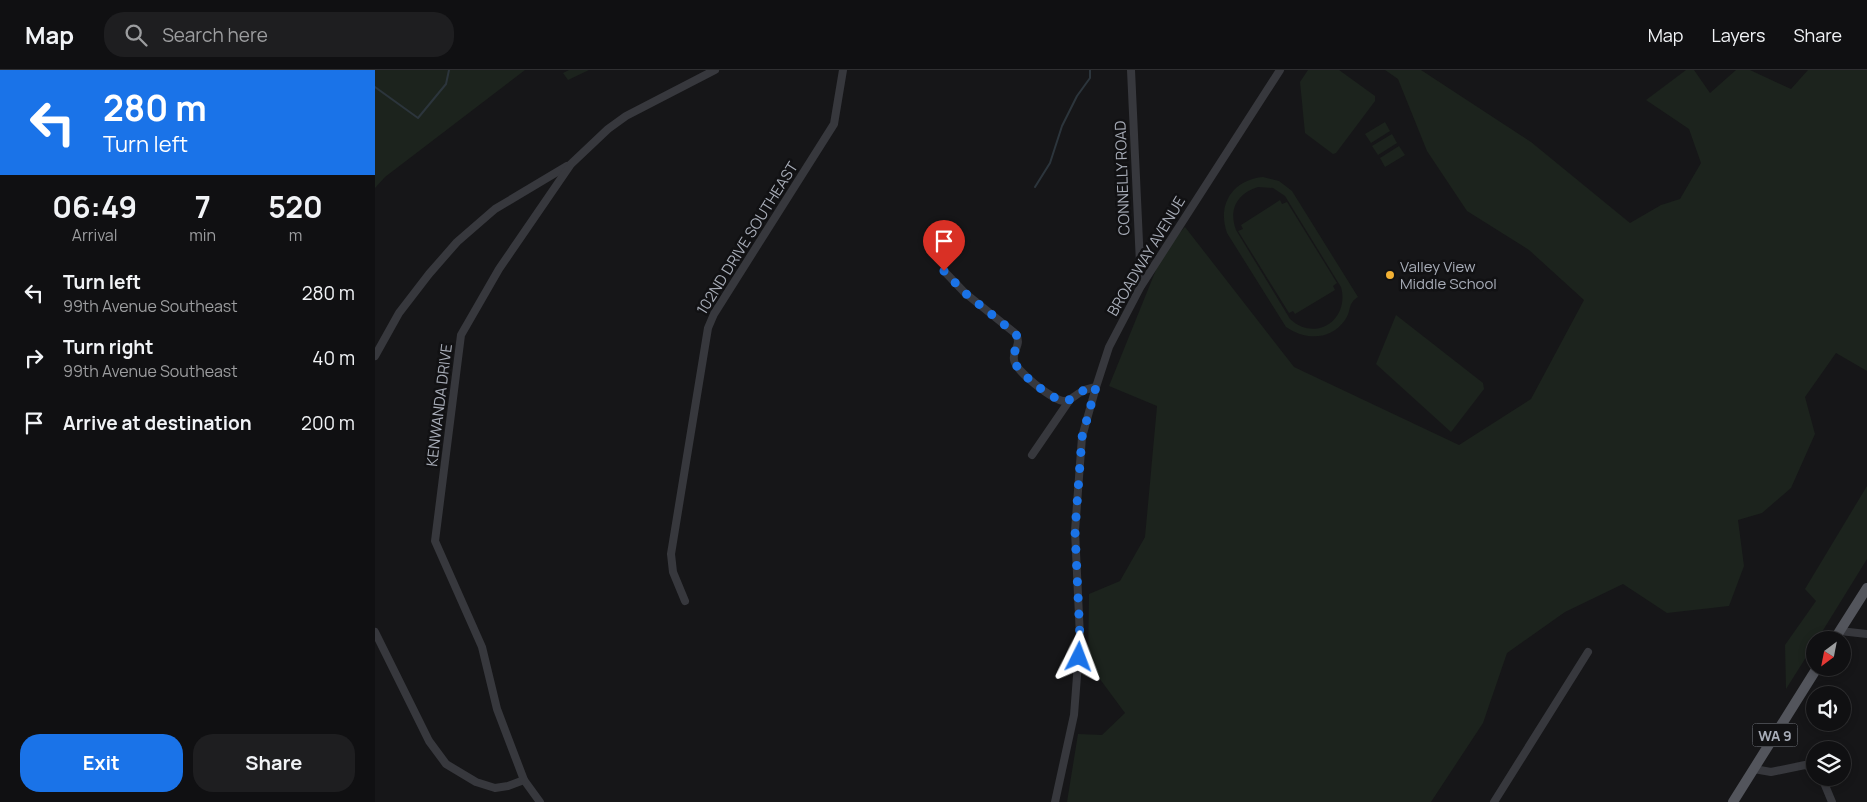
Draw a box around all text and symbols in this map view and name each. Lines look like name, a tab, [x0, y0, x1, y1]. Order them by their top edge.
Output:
search box	[104, 12, 454, 57]
text: Map	[25, 18, 74, 51]
icon: search	[122, 21, 150, 49]
text: Search here	[162, 22, 268, 48]
text: Map	[1648, 23, 1683, 47]
text: Layers	[1711, 23, 1765, 47]
text: Share	[1793, 23, 1842, 47]
text: 280 m	[103, 84, 207, 132]
icon: left	[20, 90, 85, 155]
street label: CONNELLY ROAD	[1110, 120, 1134, 236]
text: Turn left	[103, 129, 188, 159]
street label: 102ND DRIVE SOUTHEAST	[691, 158, 803, 318]
text: 06:49	[52, 186, 137, 227]
text: 7	[195, 186, 211, 227]
text: 520	[268, 186, 323, 227]
street label: BROADWAY AVENUE	[1102, 192, 1190, 320]
pin	[923, 220, 965, 271]
text: Arrival	[72, 224, 117, 246]
text: min	[189, 224, 216, 246]
text: m	[289, 224, 302, 246]
icon: arrive	[930, 227, 958, 255]
place label: Valley View Middle School	[1400, 256, 1497, 294]
text: Turn left	[63, 269, 141, 295]
marker: Valley View Middle School	[1384, 269, 1396, 281]
icon: left	[20, 279, 48, 307]
text: 280 m	[302, 280, 355, 306]
text: 99th Avenue Southeast	[63, 295, 238, 317]
text: Turn right	[63, 334, 153, 360]
street label: KENWANDA DRIVE	[421, 342, 457, 468]
icon: right	[20, 344, 48, 372]
text: 40 m	[312, 345, 355, 371]
text: 99th Avenue Southeast	[63, 360, 238, 382]
icon: arrive	[20, 409, 48, 437]
text: Arrive at destination	[63, 410, 252, 436]
text: 200 m	[301, 410, 355, 436]
position arrow	[1052, 630, 1104, 682]
north arrow	[1806, 631, 1851, 676]
map controls	[1806, 631, 1851, 786]
button: sound	[1806, 686, 1851, 731]
road number: WA 9	[1753, 724, 1797, 746]
button: Exit	[20, 734, 183, 792]
button: Share	[193, 734, 355, 792]
button: layers	[1806, 741, 1851, 786]

